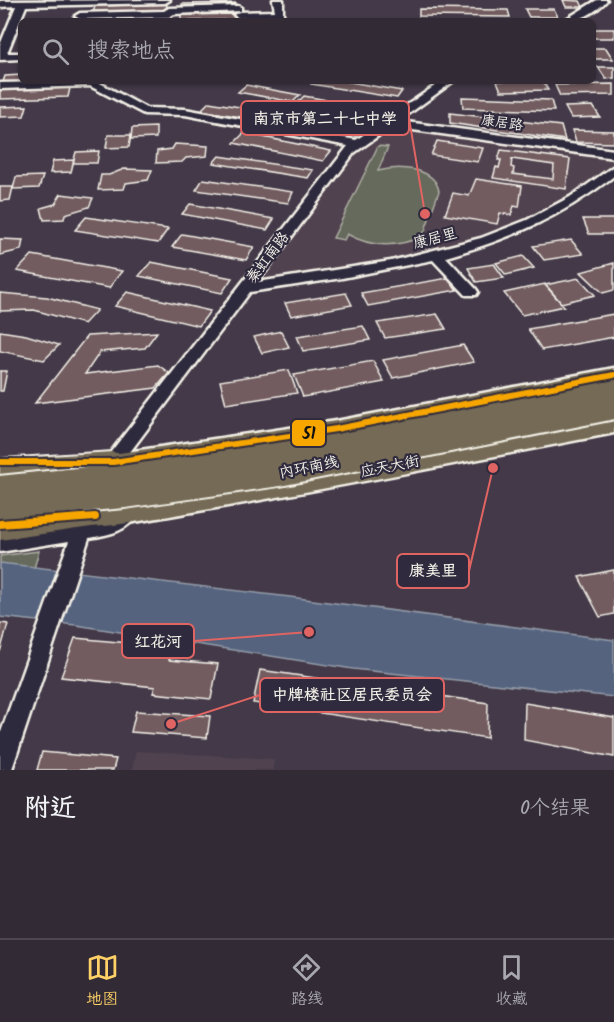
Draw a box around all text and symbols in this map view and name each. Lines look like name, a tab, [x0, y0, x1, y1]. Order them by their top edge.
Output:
search box	[18, 18, 596, 84]
text: 搜索地点	[87, 34, 175, 69]
icon: search	[39, 35, 72, 68]
callout: 南京市第二十七中学	[241, 101, 409, 135]
text: 南京市第二十七中学	[253, 107, 397, 132]
street label: 康居路	[480, 109, 524, 137]
street label: 康居里	[410, 222, 460, 256]
street label: 秦虹南路	[240, 227, 296, 289]
line badge: 51	[291, 419, 326, 447]
text: 51	[302, 422, 316, 447]
street label: 应天大街	[358, 449, 422, 485]
street label: 内环南线	[277, 450, 341, 486]
callout: 康美里	[397, 554, 469, 588]
text: 康美里	[409, 559, 457, 584]
callout: 红花河	[122, 624, 194, 658]
text: 红花河	[134, 630, 182, 655]
callout: 中牌楼社区居民委员会	[260, 678, 444, 712]
text: 中牌楼社区居民委员会	[272, 683, 432, 708]
text: 附近	[24, 788, 76, 830]
text: 0个结果	[520, 793, 590, 825]
tab: 地图	[86, 951, 119, 1012]
tab: 路线	[290, 951, 323, 1012]
tab: 收藏	[495, 951, 528, 1012]

